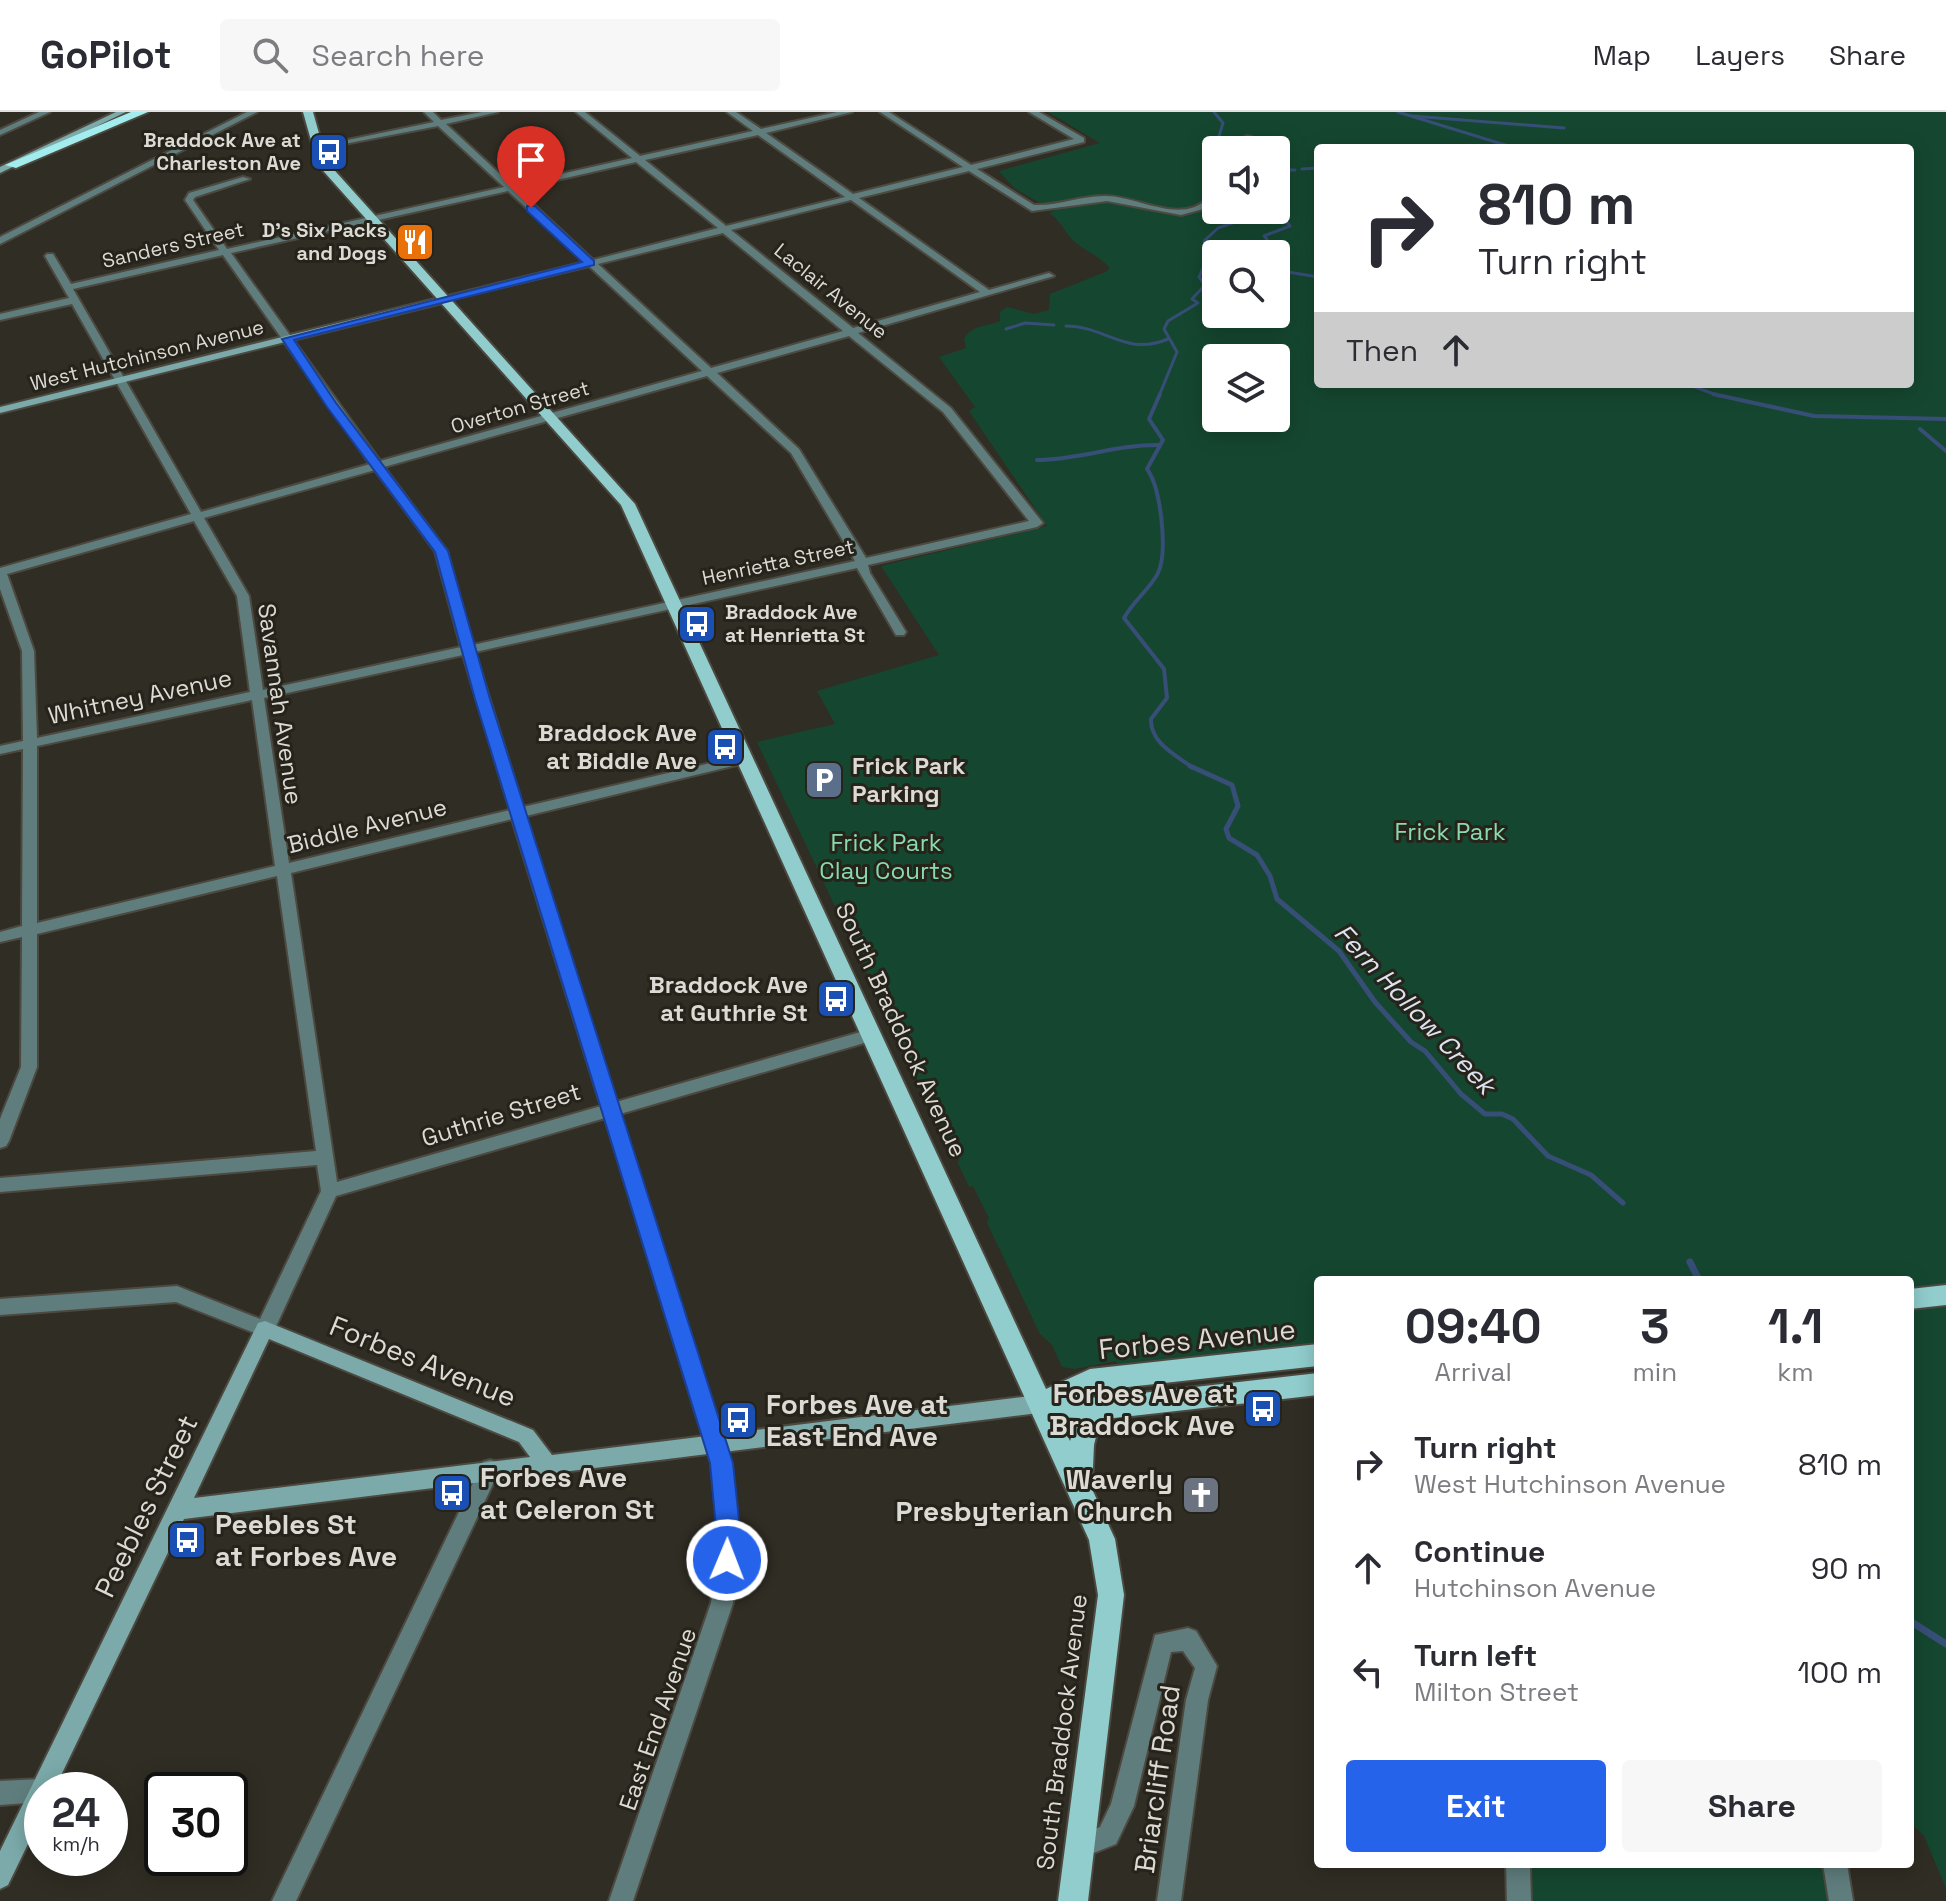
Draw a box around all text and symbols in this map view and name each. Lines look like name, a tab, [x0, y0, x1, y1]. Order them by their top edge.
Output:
search box	[220, 19, 780, 91]
text: GoPilot	[40, 31, 172, 79]
icon: search	[248, 33, 292, 77]
text: Search here	[312, 36, 484, 75]
text: Map	[1593, 37, 1651, 73]
text: Layers	[1695, 37, 1785, 73]
text: Share	[1829, 37, 1906, 73]
pin	[497, 126, 565, 208]
place label: Braddock Ave at Charleston Ave	[143, 127, 301, 176]
bus stop icon: Braddock Ave at Charleston Ave	[308, 131, 350, 173]
map controls	[1202, 136, 1290, 432]
button: sound	[1202, 136, 1290, 224]
icon: arrive	[509, 138, 553, 182]
text: 810 m	[1478, 169, 1635, 240]
icon: right	[1346, 176, 1450, 280]
street label: Sanders Street	[99, 216, 247, 274]
place label: D's Six Packs and Dogs	[262, 217, 387, 266]
restaurant icon: D's Six Packs and Dogs	[394, 221, 436, 263]
street label: Laclair Avenue	[769, 237, 893, 345]
text: Turn right	[1478, 239, 1647, 285]
button: search	[1202, 240, 1290, 328]
street label: West Hutchinson Avenue	[27, 313, 267, 397]
icon: ahead	[1434, 328, 1478, 372]
text: Then	[1346, 331, 1418, 370]
button: layers	[1202, 344, 1290, 432]
street label: Overton Street	[448, 375, 592, 439]
street label: Henrietta Street	[700, 533, 856, 591]
place label: Braddock Ave at Henrietta St	[725, 599, 865, 648]
street label: Savannah Avenue	[251, 601, 310, 806]
bus stop icon: Braddock Ave at Henrietta St	[676, 603, 718, 645]
street label: Whitney Avenue	[45, 662, 235, 731]
place label: Braddock Ave at Biddle Ave	[538, 717, 697, 776]
bus stop icon: Braddock Ave at Biddle Ave	[704, 726, 746, 768]
place label: Frick Park Parking	[852, 750, 966, 809]
parking icon: Frick Park Parking	[803, 759, 845, 801]
street label: Biddle Avenue	[284, 791, 450, 860]
park label: Frick Park	[1394, 816, 1506, 847]
park label: Frick Park Clay Courts	[819, 827, 953, 886]
street label: South Braddock Avenue	[829, 897, 974, 1162]
water label: Fern Hollow Creek	[1327, 916, 1505, 1104]
place label: Braddock Ave at Guthrie St	[649, 969, 808, 1028]
bus stop icon: Braddock Ave at Guthrie St	[815, 978, 857, 1020]
street label: Guthrie Street	[417, 1076, 584, 1153]
text: 09:40	[1405, 1296, 1542, 1357]
text: 3	[1640, 1296, 1669, 1357]
text: 1.1	[1768, 1296, 1823, 1357]
street label: Forbes Avenue	[325, 1307, 521, 1415]
street label: Forbes Avenue	[1097, 1311, 1297, 1367]
text: Arrival	[1435, 1355, 1512, 1389]
text: min	[1632, 1355, 1677, 1389]
text: km	[1777, 1355, 1814, 1389]
place label: Forbes Ave at Braddock Ave	[1049, 1375, 1235, 1443]
place label: Forbes Ave at East End Ave	[766, 1386, 948, 1454]
bus stop icon: Forbes Ave at Braddock Ave	[1242, 1388, 1284, 1430]
bus stop icon: Forbes Ave at East End Ave	[717, 1399, 759, 1441]
street label: Peebles Street	[86, 1409, 206, 1603]
text: Turn right	[1414, 1428, 1557, 1467]
icon: right	[1346, 1442, 1390, 1486]
text: 810 m	[1798, 1445, 1882, 1484]
place label: Forbes Ave at Celeron St	[480, 1459, 655, 1527]
place label: Waverly Presbyterian Church	[896, 1461, 1173, 1529]
text: West Hutchinson Avenue	[1414, 1467, 1726, 1501]
bus stop icon: Forbes Ave at Celeron St	[431, 1472, 473, 1514]
church icon: Waverly Presbyterian Church	[1180, 1474, 1222, 1516]
place label: Peebles St at Forbes Ave	[215, 1506, 397, 1574]
position arrow	[685, 1518, 769, 1602]
bus stop icon: Peebles St at Forbes Ave	[166, 1519, 208, 1561]
text: Continue	[1414, 1532, 1545, 1571]
icon: ahead	[1346, 1546, 1390, 1590]
text: 90 m	[1811, 1549, 1882, 1588]
text: Hutchinson Avenue	[1414, 1571, 1656, 1605]
street label: South Braddock Avenue	[1029, 1592, 1094, 1872]
street label: East End Avenue	[612, 1623, 703, 1814]
text: Turn left	[1414, 1636, 1537, 1675]
icon: left	[1346, 1650, 1390, 1694]
text: 100 m	[1797, 1653, 1882, 1692]
text: Milton Street	[1414, 1675, 1579, 1709]
street label: Briarcliff Road	[1126, 1683, 1188, 1875]
button: Exit	[1346, 1760, 1606, 1852]
button: Share	[1622, 1760, 1882, 1852]
speed limit sign: 30	[144, 1772, 248, 1876]
text: 24	[52, 1788, 100, 1839]
text: km/h	[52, 1831, 100, 1857]

